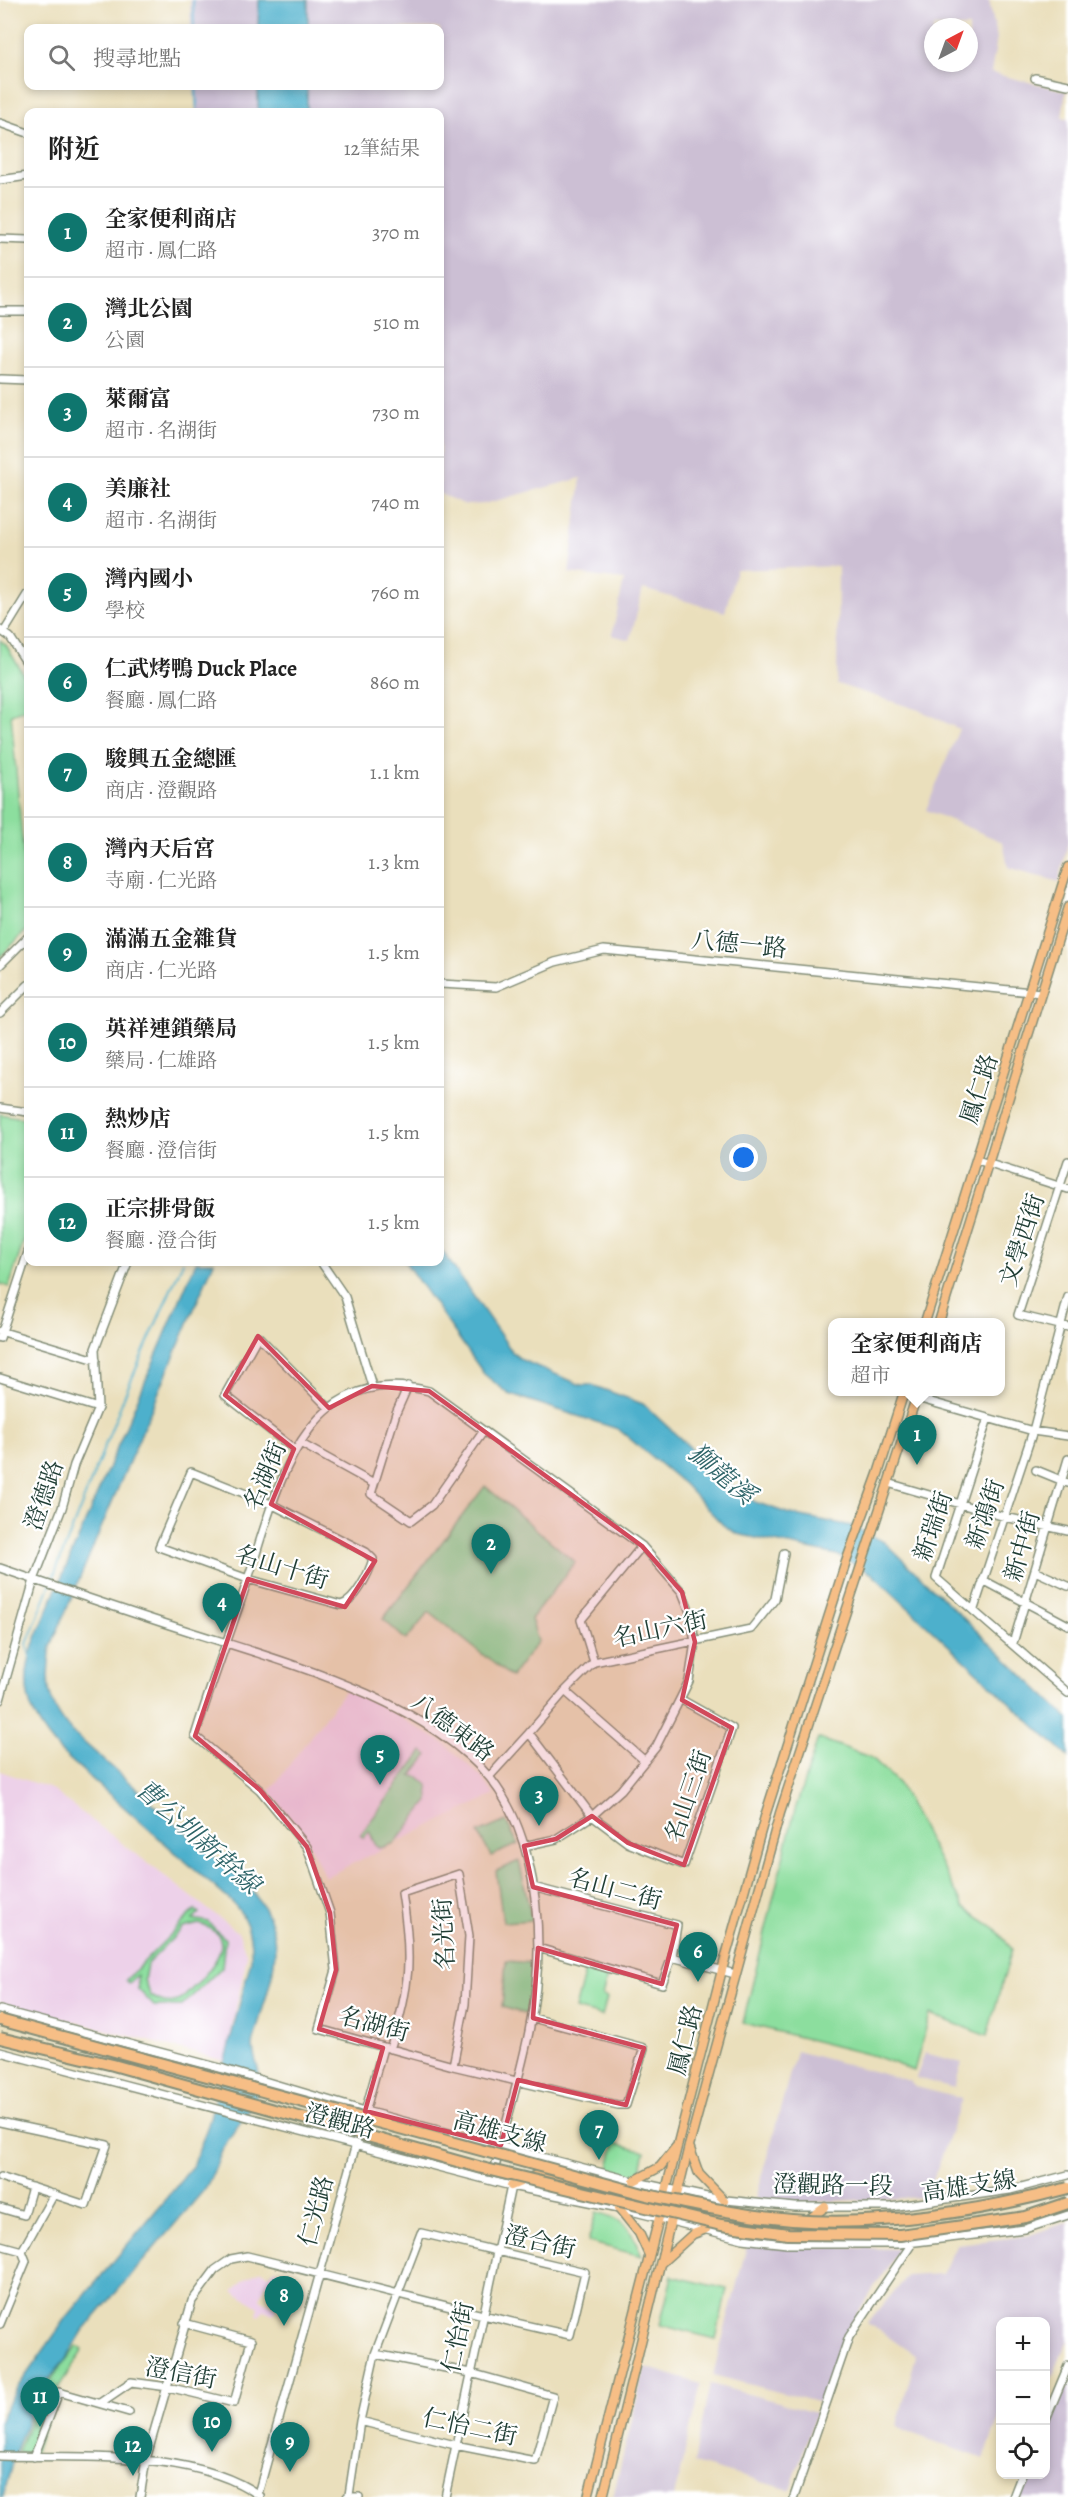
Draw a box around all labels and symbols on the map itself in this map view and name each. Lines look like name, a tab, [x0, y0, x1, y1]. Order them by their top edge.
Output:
north arrow	[924, 18, 978, 72]
street label: 八德一路	[690, 923, 788, 965]
street label: 鳳仁路	[953, 1050, 1005, 1128]
your location	[729, 1143, 758, 1172]
street label: 文學西街	[992, 1189, 1052, 1291]
pin: 1	[898, 1416, 936, 1465]
water label: 獅龍溪	[681, 1436, 765, 1514]
street label: 名湖街	[236, 1437, 294, 1515]
street label: 澄德路	[17, 1456, 71, 1534]
street label: 新鴻街	[958, 1475, 1012, 1553]
street label: 新瑞街	[906, 1487, 960, 1565]
street label: 新中街	[997, 1507, 1047, 1585]
pin: 2	[472, 1524, 510, 1574]
street label: 名山十街	[231, 1538, 333, 1596]
pin: 4	[202, 1584, 242, 1633]
street label: 名山六街	[610, 1603, 710, 1655]
street label: 八德東路	[405, 1685, 501, 1769]
pin: 5	[360, 1736, 400, 1785]
street label: 名山三街	[657, 1745, 719, 1847]
water label: 曹公圳新幹線	[128, 1772, 270, 1904]
pin: 3	[520, 1776, 558, 1826]
street label: 名山二街	[564, 1861, 666, 1917]
street label: 名光街	[426, 1897, 462, 1971]
pin: 6	[678, 1932, 718, 1982]
street label: 名湖街	[335, 1999, 413, 2049]
street label: 鳳仁路	[661, 2001, 709, 2079]
street label: 澄觀路	[301, 2096, 379, 2146]
street label: 高雄支線	[449, 2104, 551, 2160]
pin: 7	[580, 2110, 618, 2160]
street label: 高雄支線	[919, 2163, 1019, 2209]
street label: 澄觀路一段	[773, 2168, 893, 2202]
street label: 仁光路	[291, 2172, 341, 2250]
street label: 澄合街	[501, 2218, 579, 2266]
pin: 8	[264, 2276, 304, 2326]
street label: 仁怡街	[435, 2298, 481, 2376]
street label: 澄信街	[143, 2350, 219, 2396]
pin: 11	[20, 2378, 60, 2427]
street label: 仁怡二街	[420, 2401, 520, 2453]
pin: 10	[192, 2402, 232, 2452]
pin: 9	[270, 2422, 310, 2472]
pin: 12	[114, 2426, 152, 2476]

